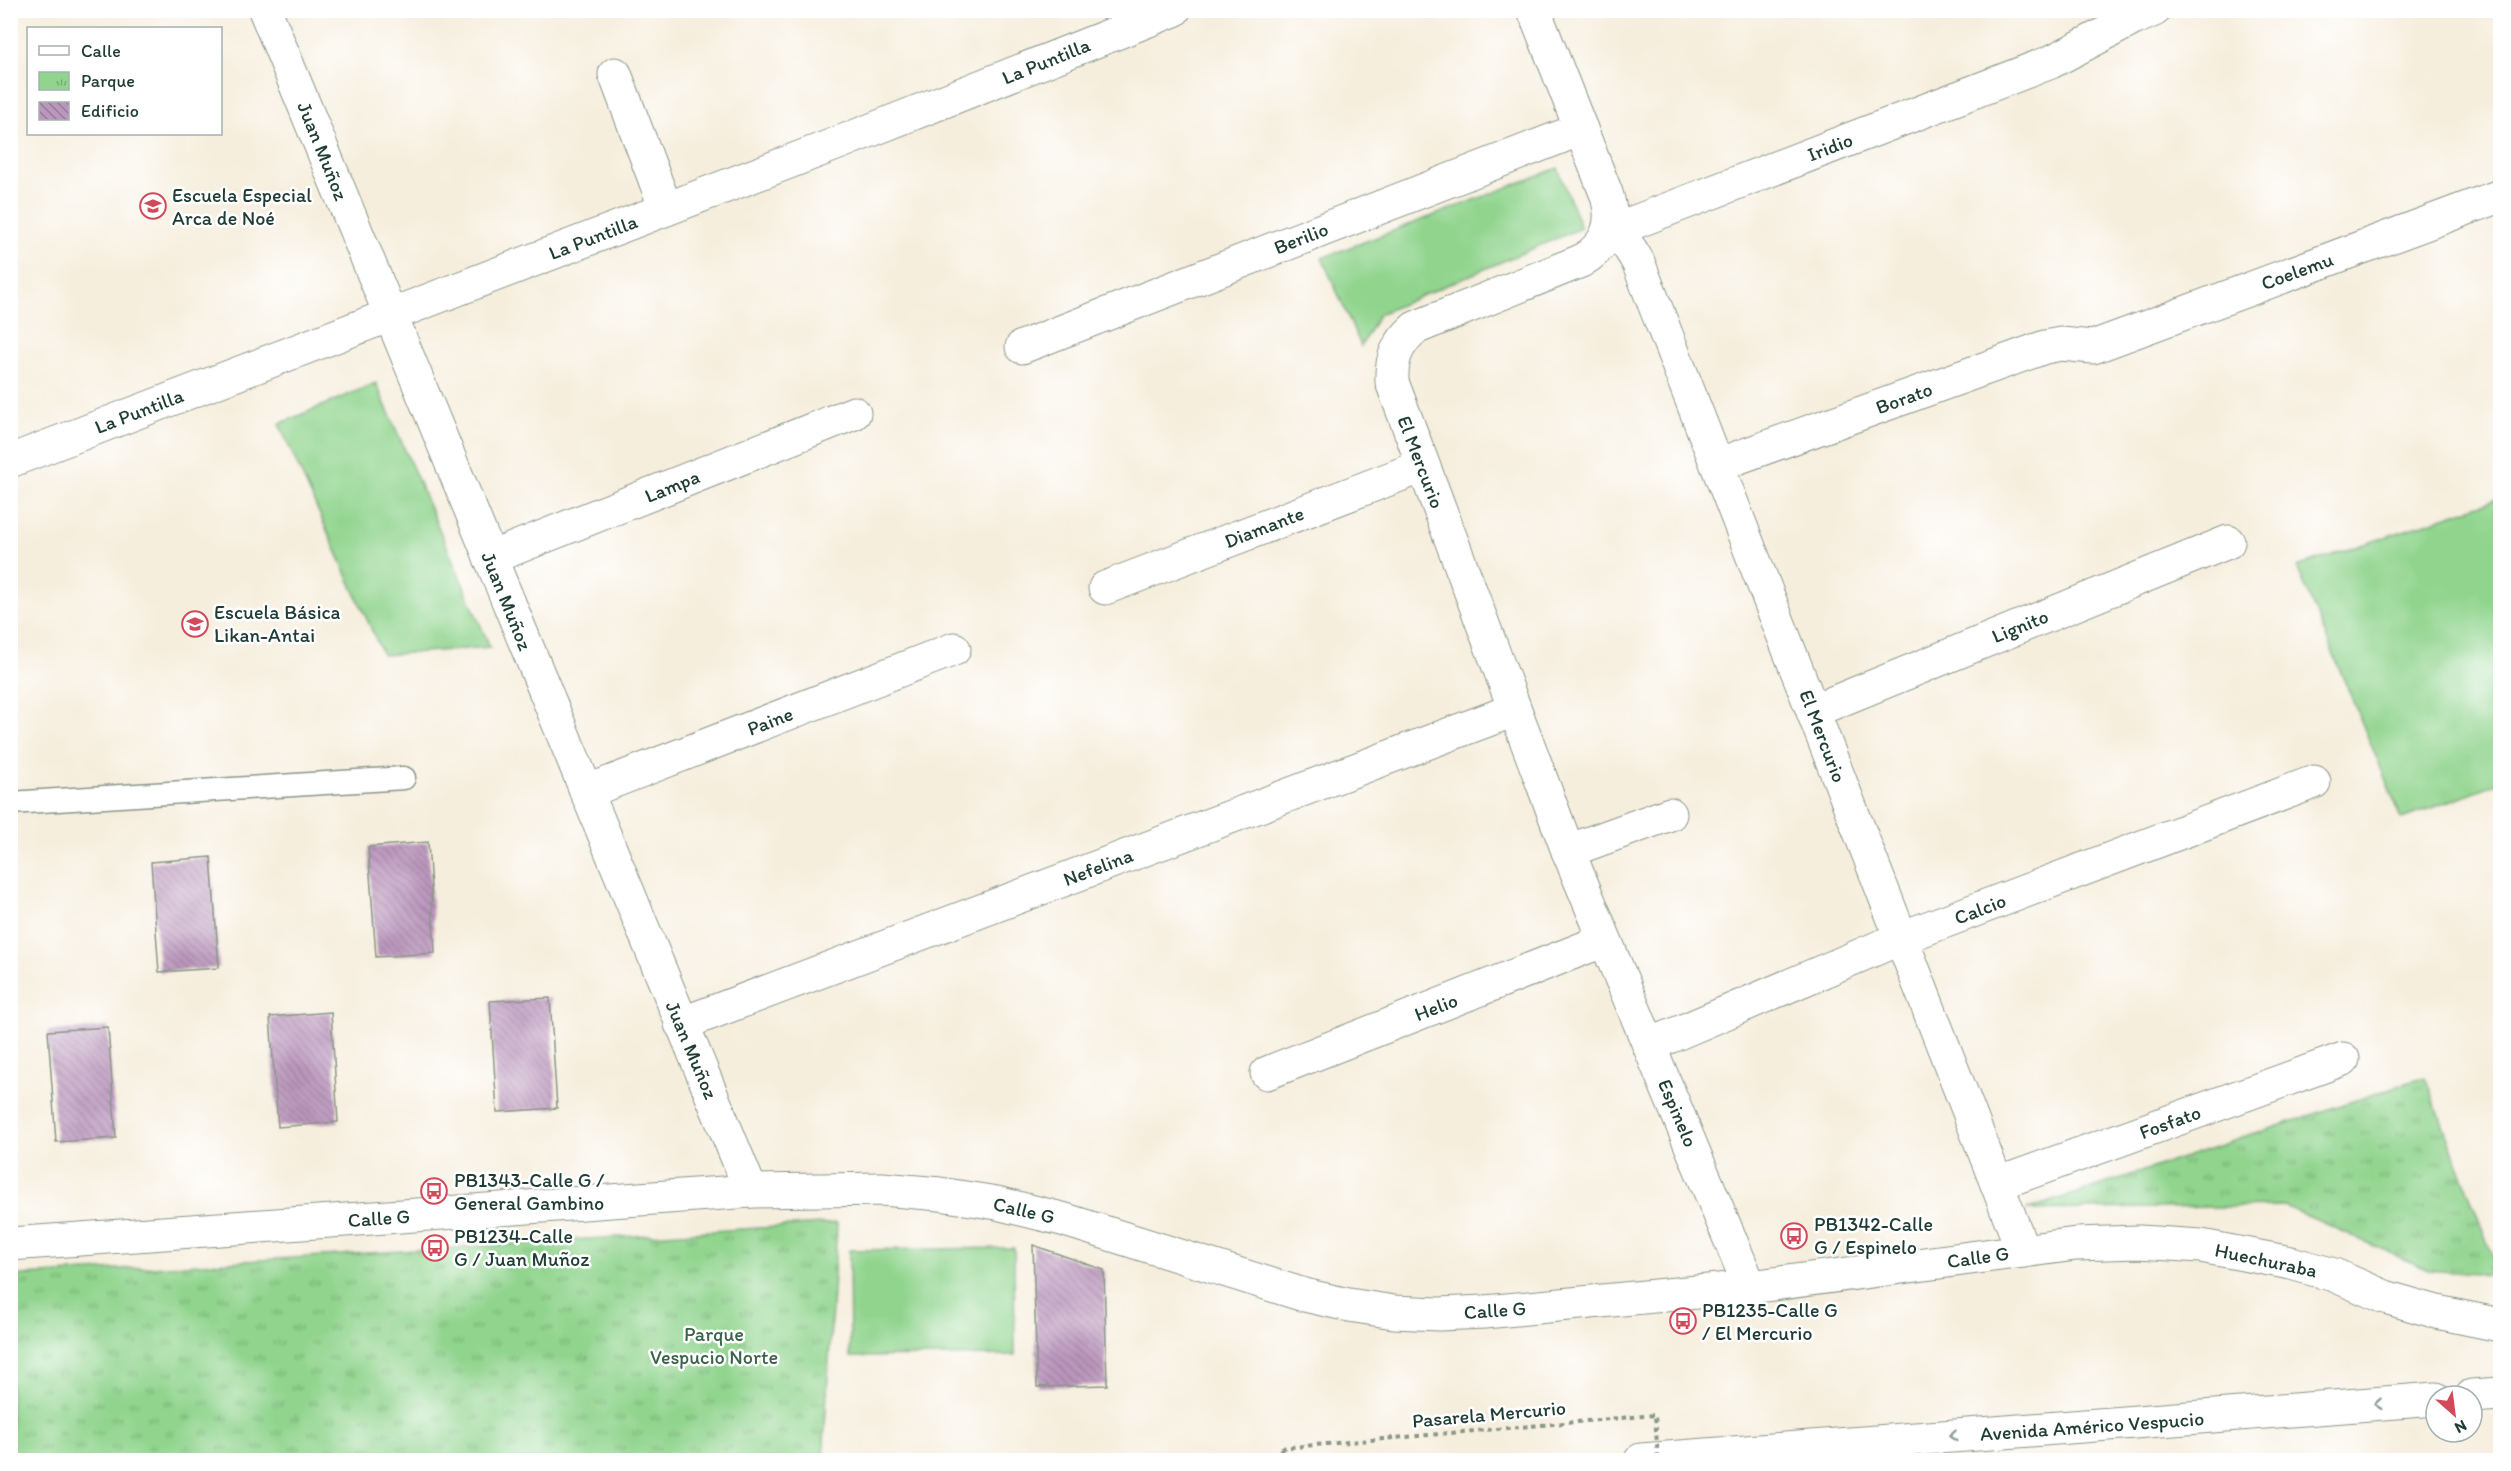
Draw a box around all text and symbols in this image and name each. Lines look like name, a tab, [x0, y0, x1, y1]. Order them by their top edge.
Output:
legend	[27, 27, 222, 135]
street label: La Puntilla	[998, 32, 1094, 90]
text: Calle	[81, 40, 121, 62]
text: Parque	[81, 70, 135, 92]
street label: Juan Muñoz	[292, 98, 354, 204]
text: Edificio	[81, 100, 139, 122]
street label: Iridio	[1804, 127, 1856, 167]
place label: Escuela Especial Arca de Noé	[172, 183, 312, 230]
school or university icon: Escuela Especial Arca de Noé	[138, 191, 168, 221]
street label: La Puntilla	[545, 209, 641, 265]
street label: Berilio	[1270, 217, 1332, 259]
street label: Coelemu	[2258, 247, 2336, 295]
street label: Borato	[1872, 377, 1936, 419]
street label: La Puntilla	[91, 383, 187, 439]
street label: El Mercurio	[1392, 412, 1450, 512]
street label: Lampa	[641, 464, 703, 508]
street label: Diamante	[1221, 501, 1307, 553]
street label: Juan Muñoz	[476, 548, 538, 654]
place label: Escuela Básica Likan-Antai	[214, 600, 341, 647]
street label: Lignito	[1988, 604, 2052, 648]
school or university icon: Escuela Básica Likan-Antai	[180, 609, 210, 639]
street label: El Mercurio	[1794, 686, 1852, 786]
street label: Paine	[744, 701, 796, 741]
street label: Nefelina	[1060, 843, 1137, 891]
street label: Calcio	[1951, 888, 2009, 930]
street label: Helio	[1411, 988, 1461, 1026]
street label: Juan Muñoz	[661, 997, 723, 1103]
street label: Espinelo	[1653, 1075, 1703, 1151]
street label: Fosfato	[2136, 1100, 2204, 1144]
place label: PB1343-Calle G / General Gambino	[454, 1168, 605, 1215]
bus stop icon: PB1343-Calle G / General Gambino	[419, 1176, 449, 1206]
street label: Calle G	[991, 1191, 1057, 1229]
street label: Calle G	[347, 1204, 411, 1232]
place label: PB1342-Calle G / Espinelo	[1814, 1212, 1933, 1259]
bus stop icon: PB1342-Calle G / Espinelo	[1779, 1221, 1809, 1251]
place label: PB1234-Calle G / Juan Muñoz	[454, 1224, 589, 1271]
bus stop icon: PB1234-Calle G / Juan Muñoz	[420, 1233, 450, 1263]
street label: Huechuraba	[2213, 1237, 2319, 1283]
street label: Calle G	[1945, 1241, 2011, 1273]
street label: Calle G	[1463, 1296, 1527, 1324]
place label: PB1235-Calle G / El Mercurio	[1702, 1298, 1838, 1345]
bus stop icon: PB1235-Calle G / El Mercurio	[1668, 1306, 1698, 1336]
park label: Parque Vespucio Norte	[650, 1322, 778, 1369]
north arrow	[2424, 1384, 2484, 1444]
street label: Pasarela Mercurio	[1411, 1395, 1567, 1433]
one-way arrow	[2373, 1397, 2382, 1410]
street label: Avenida Américo Vespucio	[1979, 1406, 2205, 1446]
text: N	[2452, 1416, 2470, 1438]
one-way arrow	[1948, 1430, 1957, 1443]

